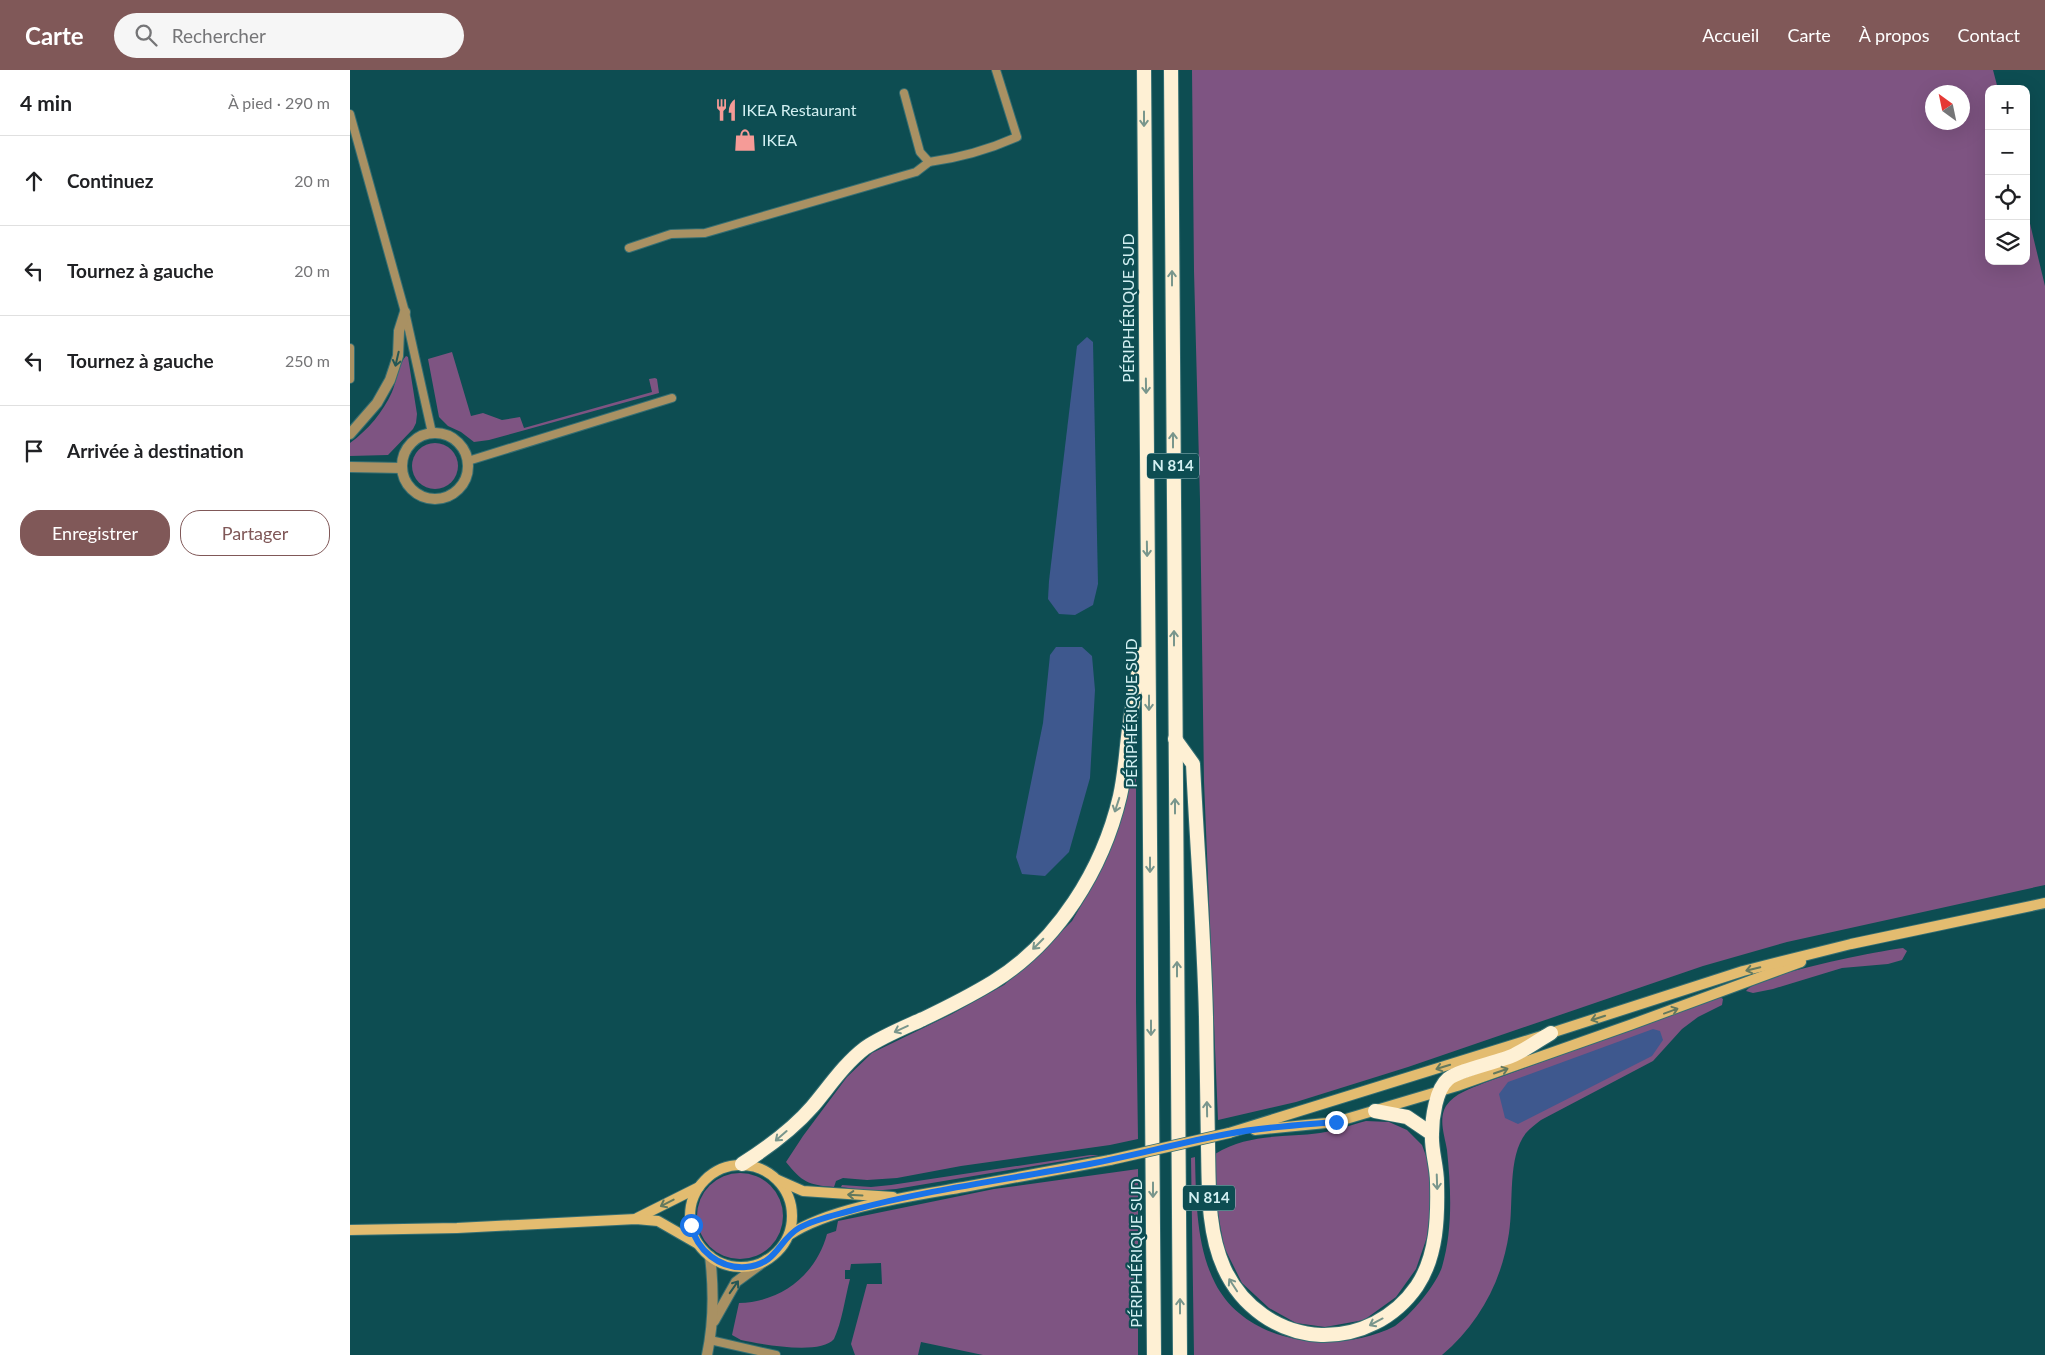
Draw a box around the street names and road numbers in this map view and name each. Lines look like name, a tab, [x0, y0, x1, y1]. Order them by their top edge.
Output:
street label: PÉRIPHÉRIQUE SUD	[1118, 233, 1137, 383]
road number: N 814	[1147, 454, 1199, 478]
street label: PÉRIPHÉRIQUE SUD	[1121, 638, 1140, 788]
street label: PÉRIPHÉRIQUE SUD	[1126, 1178, 1145, 1328]
road number: N 814	[1183, 1186, 1235, 1210]

